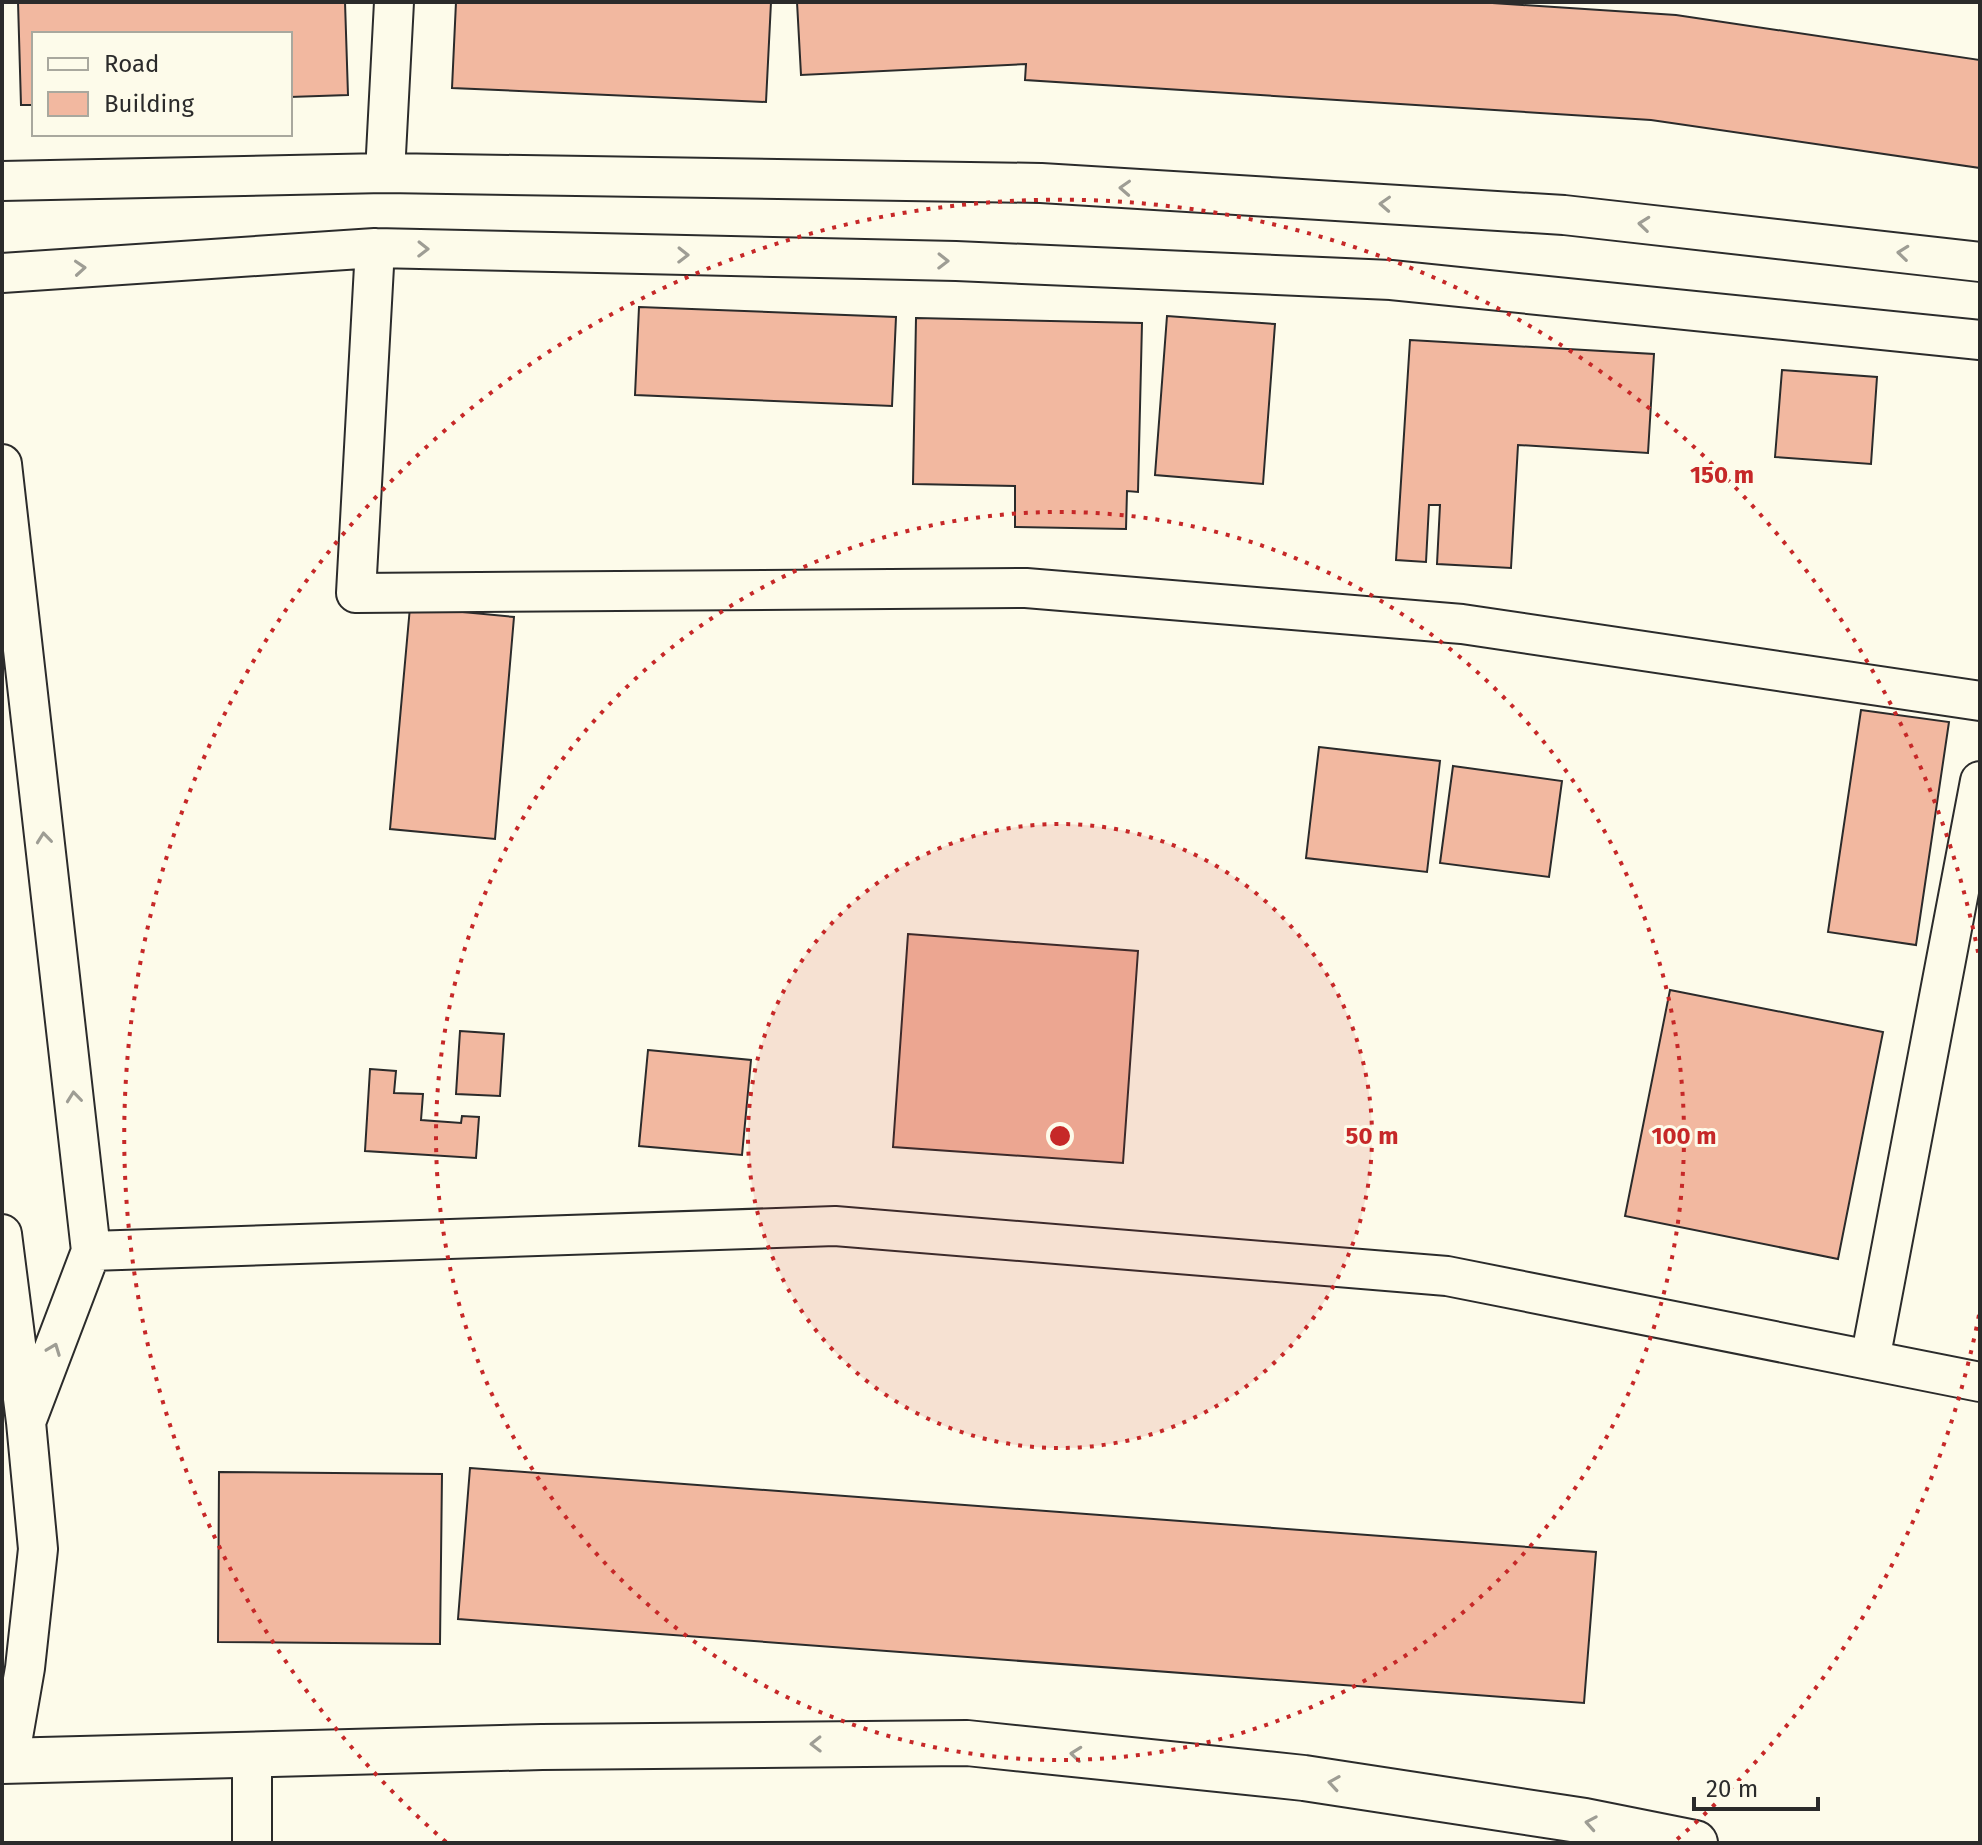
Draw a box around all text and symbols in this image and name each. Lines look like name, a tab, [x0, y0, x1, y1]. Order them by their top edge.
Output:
legend	[32, 32, 292, 136]
text: Road	[104, 50, 159, 78]
text: Building	[104, 90, 194, 118]
one-way arrow	[1119, 180, 1131, 197]
one-way arrow	[1378, 196, 1391, 213]
one-way arrow	[1637, 215, 1650, 232]
one-way arrow	[417, 240, 430, 258]
one-way arrow	[1896, 245, 1909, 262]
one-way arrow	[677, 246, 690, 264]
one-way arrow	[937, 252, 950, 270]
one-way arrow	[74, 260, 87, 277]
text: 150 m	[1690, 461, 1754, 489]
one-way arrow	[36, 831, 53, 844]
one-way arrow	[65, 1090, 82, 1103]
centre of rings	[1046, 1122, 1074, 1150]
text: 50 m	[1346, 1122, 1398, 1150]
text: 100 m	[1651, 1122, 1717, 1150]
one-way arrow	[44, 1343, 61, 1357]
one-way arrow	[809, 1735, 822, 1753]
one-way arrow	[1069, 1745, 1082, 1762]
scale bar	[1694, 1761, 1818, 1811]
one-way arrow	[1327, 1775, 1341, 1792]
text: 20 m	[1706, 1775, 1758, 1803]
one-way arrow	[1584, 1815, 1598, 1832]

